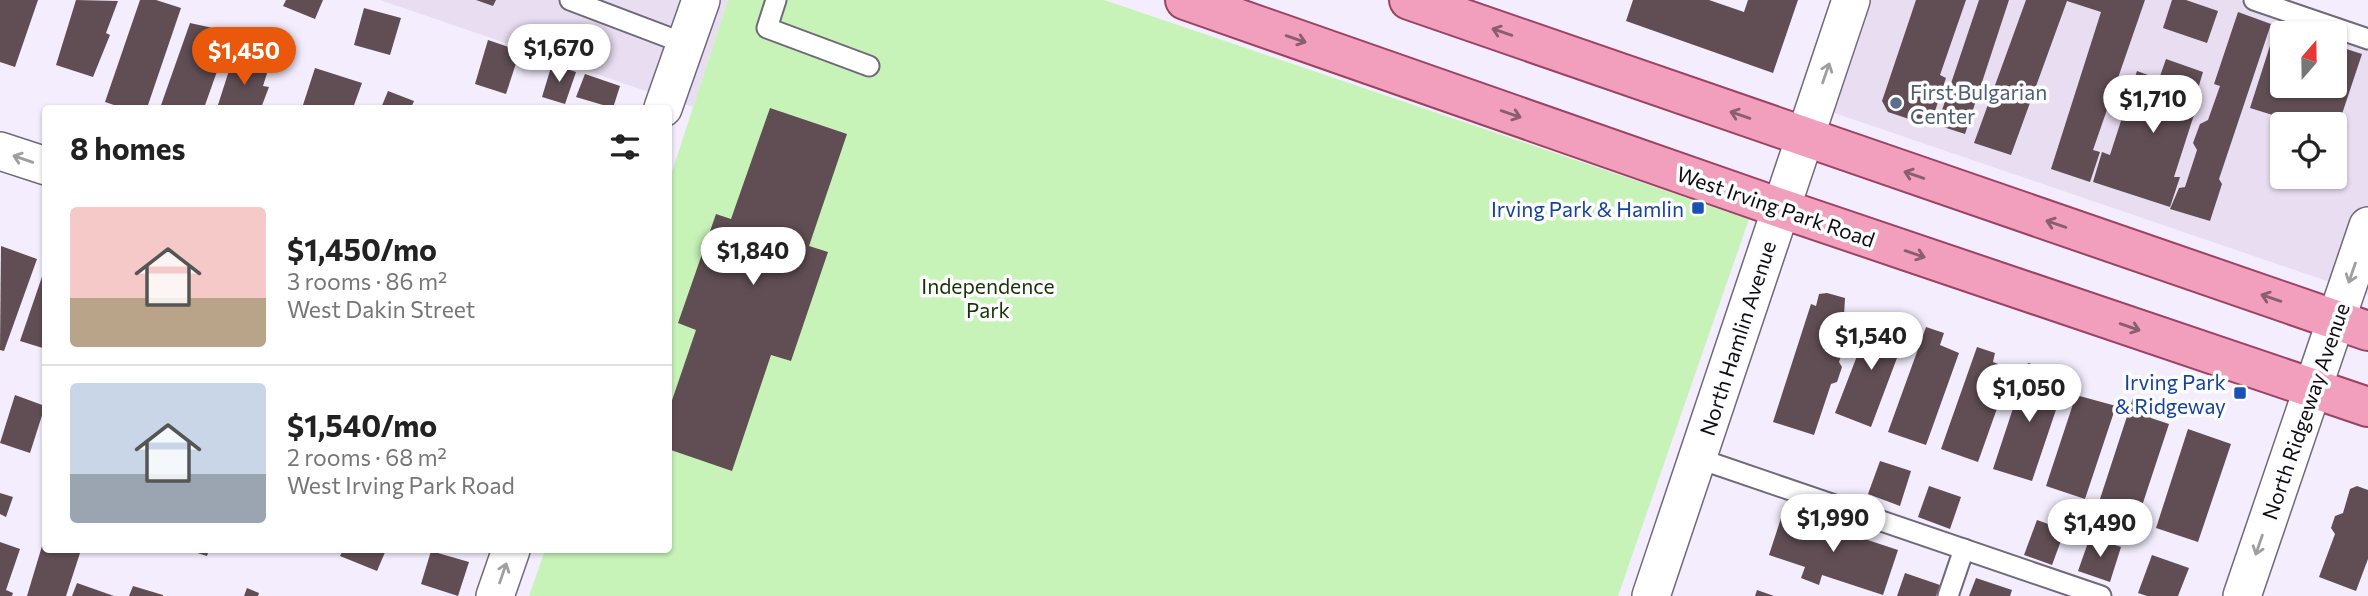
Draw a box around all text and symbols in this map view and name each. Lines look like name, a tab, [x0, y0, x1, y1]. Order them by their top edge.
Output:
north arrow	[2270, 21, 2347, 98]
map controls	[2270, 21, 2347, 189]
pin: $1,670	[502, 24, 616, 84]
one-way arrow	[1491, 25, 1513, 37]
pin: $1,450	[187, 28, 301, 87]
text: $1,670	[524, 33, 594, 61]
one-way arrow	[1284, 34, 1306, 46]
text: $1,450	[208, 36, 280, 64]
one-way arrow	[1821, 62, 1833, 84]
pin: $1,710	[2096, 76, 2210, 135]
place label: First Bulgarian Center	[1910, 79, 2047, 128]
text: $1,710	[2119, 84, 2187, 112]
marker: First Bulgarian Center	[1888, 95, 1904, 111]
one-way arrow	[1729, 108, 1751, 120]
one-way arrow	[1499, 109, 1521, 121]
button: locate	[2270, 112, 2347, 189]
icon: filters	[606, 128, 644, 166]
text: 8 homes	[70, 129, 186, 166]
one-way arrow	[12, 152, 34, 164]
street label: West Irving Park Road	[1674, 160, 1878, 252]
one-way arrow	[1903, 168, 1925, 181]
place label: Irving Park & Hamlin	[1491, 196, 1684, 221]
marker: Irving Park & Hamlin	[1690, 200, 1706, 216]
one-way arrow	[2046, 217, 2068, 229]
pin: $1,840	[696, 228, 810, 287]
text: $1,450/mo	[287, 230, 437, 267]
icon: home	[126, 235, 210, 319]
text: $1,840	[717, 236, 789, 264]
street label: North Hamlin Avenue	[1694, 237, 1780, 439]
one-way arrow	[1903, 249, 1925, 261]
one-way arrow	[2345, 262, 2357, 284]
text: 3 rooms · 86 m²	[287, 267, 447, 295]
park label: Independence Park	[921, 273, 1055, 322]
one-way arrow	[2261, 291, 2283, 303]
text: West Dakin Street	[287, 295, 475, 323]
street label: North Ridgeway Avenue	[2256, 299, 2354, 523]
pin: $1,540	[1814, 312, 1928, 372]
text: $1,540	[1835, 321, 1907, 349]
one-way arrow	[2119, 322, 2141, 334]
pin: $1,050	[1972, 364, 2086, 424]
place label: Irving Park & Ridgeway	[2115, 369, 2226, 418]
text: $1,050	[1992, 373, 2066, 401]
marker: Irving Park & Ridgeway	[2232, 385, 2248, 401]
text: $1,540/mo	[287, 406, 437, 443]
icon: home	[126, 411, 210, 495]
text: 2 rooms · 68 m²	[287, 443, 447, 471]
text: West Irving Park Road	[287, 471, 515, 499]
pin: $1,990	[1776, 494, 1890, 554]
pin: $1,490	[2043, 500, 2157, 559]
text: $1,990	[1797, 503, 1869, 531]
text: $1,490	[2064, 508, 2136, 536]
one-way arrow	[2252, 534, 2264, 556]
one-way arrow	[498, 562, 510, 584]

